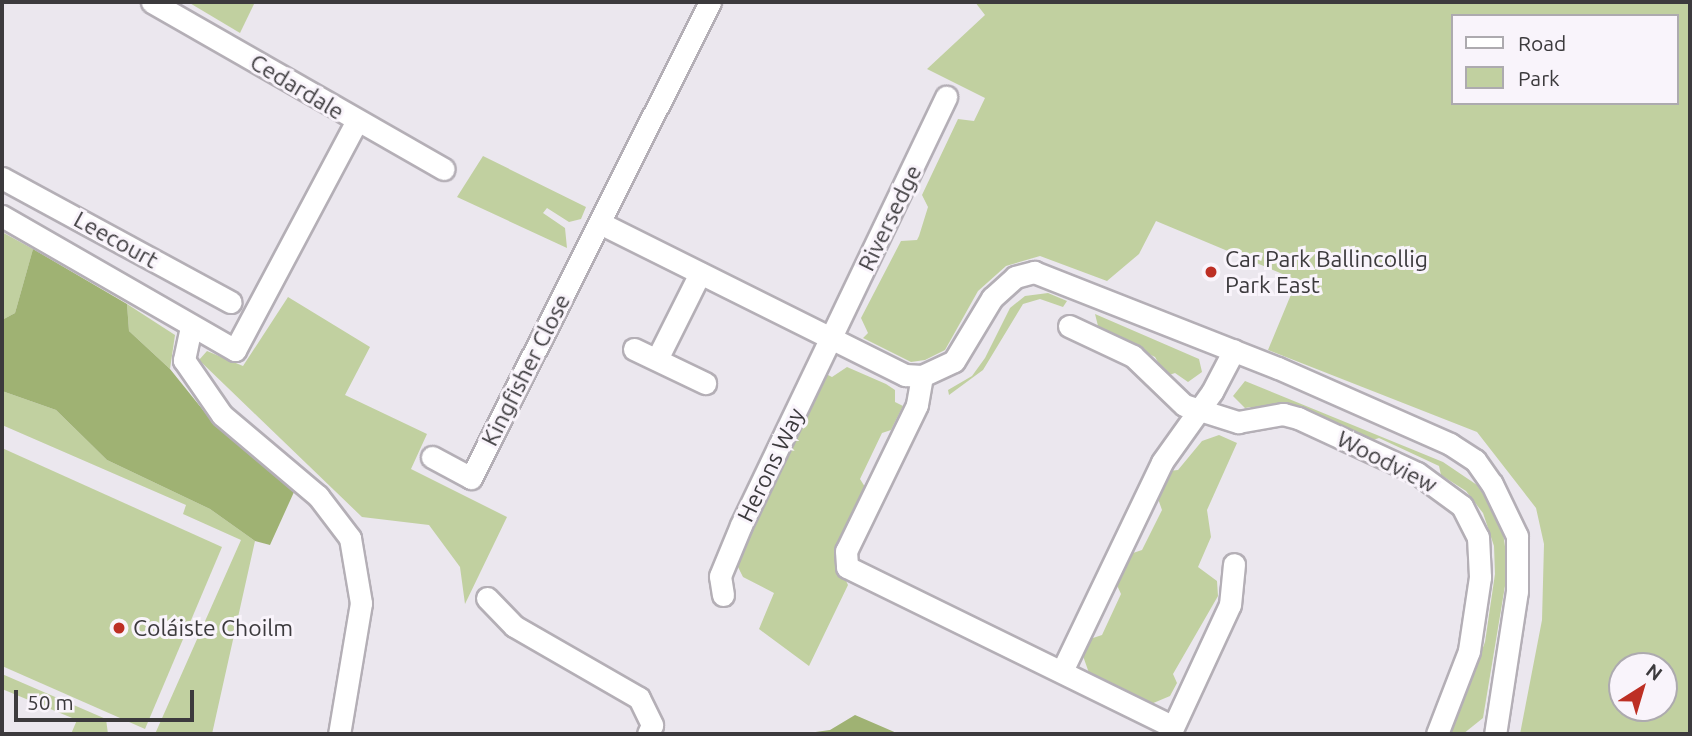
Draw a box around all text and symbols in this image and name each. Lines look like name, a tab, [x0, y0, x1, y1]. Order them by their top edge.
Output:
legend	[1450, 14, 1678, 105]
text: Road	[1518, 31, 1566, 55]
street label: Cedardale	[245, 48, 349, 126]
text: Park	[1518, 66, 1560, 90]
street label: Riversedge	[852, 160, 928, 276]
street label: Leecourt	[69, 206, 163, 274]
place label: Car Park Ballincollig Park East	[1225, 245, 1428, 299]
marker: Car Park Ballincollig Park East	[1203, 264, 1219, 280]
street label: Kingfisher Close	[476, 289, 576, 451]
street label: Herons Way	[732, 404, 810, 526]
street label: Woodview	[1332, 425, 1442, 499]
place label: Coláiste Choilm	[133, 614, 293, 642]
marker: Coláiste Choilm	[111, 620, 127, 636]
north arrow	[1608, 652, 1678, 722]
text: N	[1642, 659, 1667, 685]
scale bar	[18, 676, 198, 720]
text: 50 m	[27, 690, 74, 714]

